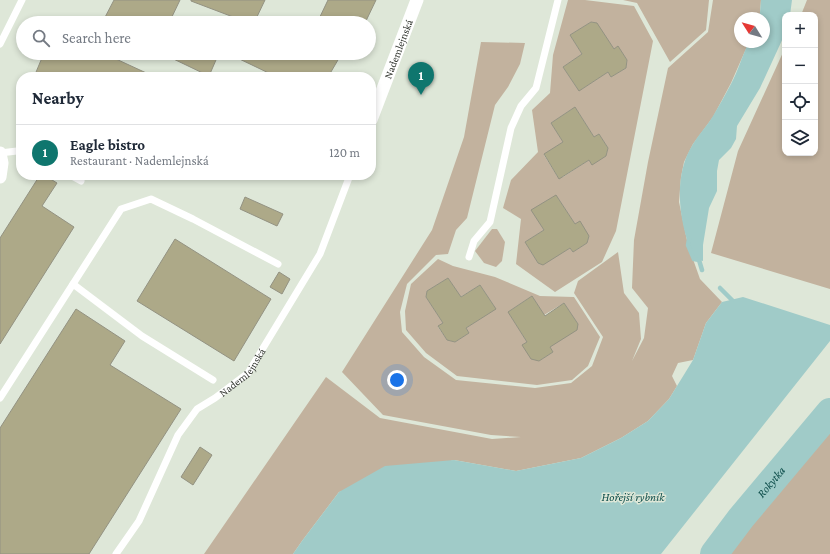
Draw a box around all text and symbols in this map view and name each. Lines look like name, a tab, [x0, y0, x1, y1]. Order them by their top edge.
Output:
north arrow	[734, 12, 770, 48]
map controls	[782, 12, 818, 156]
button: +	[782, 12, 818, 48]
search box	[16, 16, 376, 60]
street label: Nademlejnská	[381, 18, 415, 80]
icon: search	[30, 27, 52, 49]
text: Search here	[62, 30, 131, 46]
button: −	[782, 48, 818, 84]
pin: 1	[408, 62, 434, 95]
button: locate	[782, 84, 818, 120]
text: Nearby	[32, 89, 84, 108]
button: layers	[782, 120, 818, 156]
text: Eagle bistro	[70, 137, 145, 153]
text: 1	[43, 145, 47, 160]
text: 120 m	[329, 145, 360, 160]
text: Restaurant · Nademlejnská	[70, 153, 209, 168]
street label: Nademlejnská	[217, 346, 268, 399]
your location	[387, 370, 407, 390]
water label: Rokytka	[754, 463, 788, 500]
water label: Hořejší rybník	[601, 490, 665, 504]

